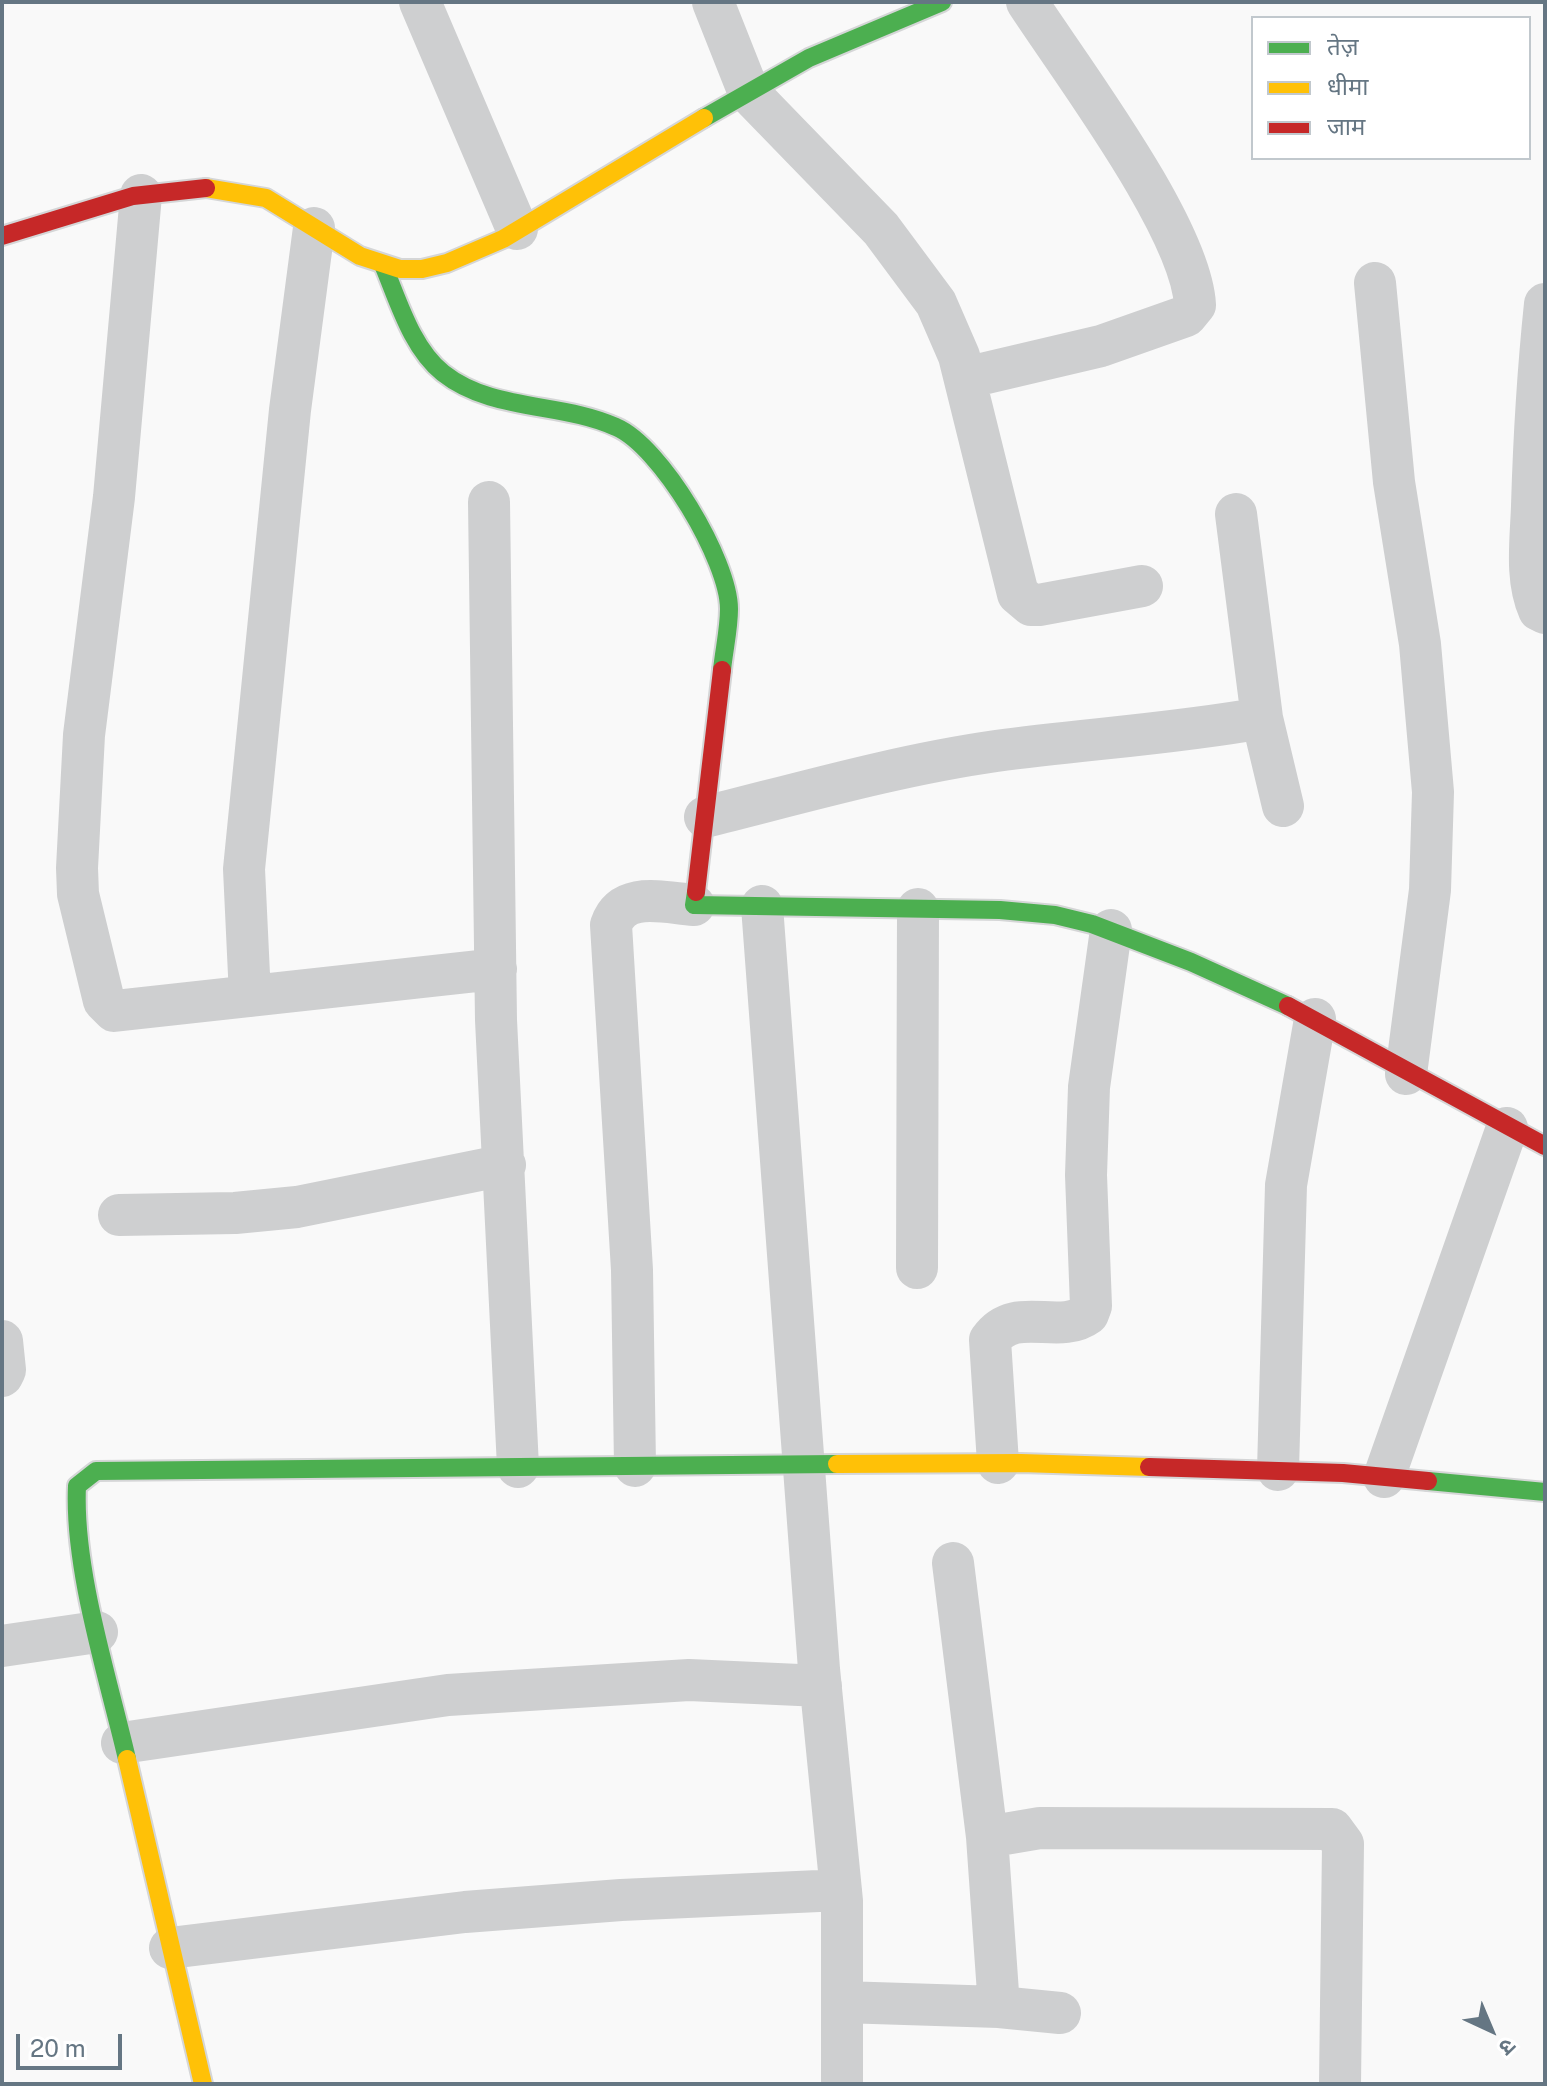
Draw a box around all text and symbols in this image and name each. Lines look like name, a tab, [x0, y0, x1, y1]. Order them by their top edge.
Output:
legend	[1251, 16, 1531, 160]
text: तेज़	[1327, 32, 1359, 60]
text: धीमा	[1327, 72, 1369, 100]
text: जाम	[1327, 112, 1365, 140]
north arrow	[1451, 1990, 1531, 2070]
scale bar	[20, 2018, 126, 2068]
text: उ	[1494, 2033, 1521, 2061]
text: 20 m	[30, 2034, 86, 2062]

